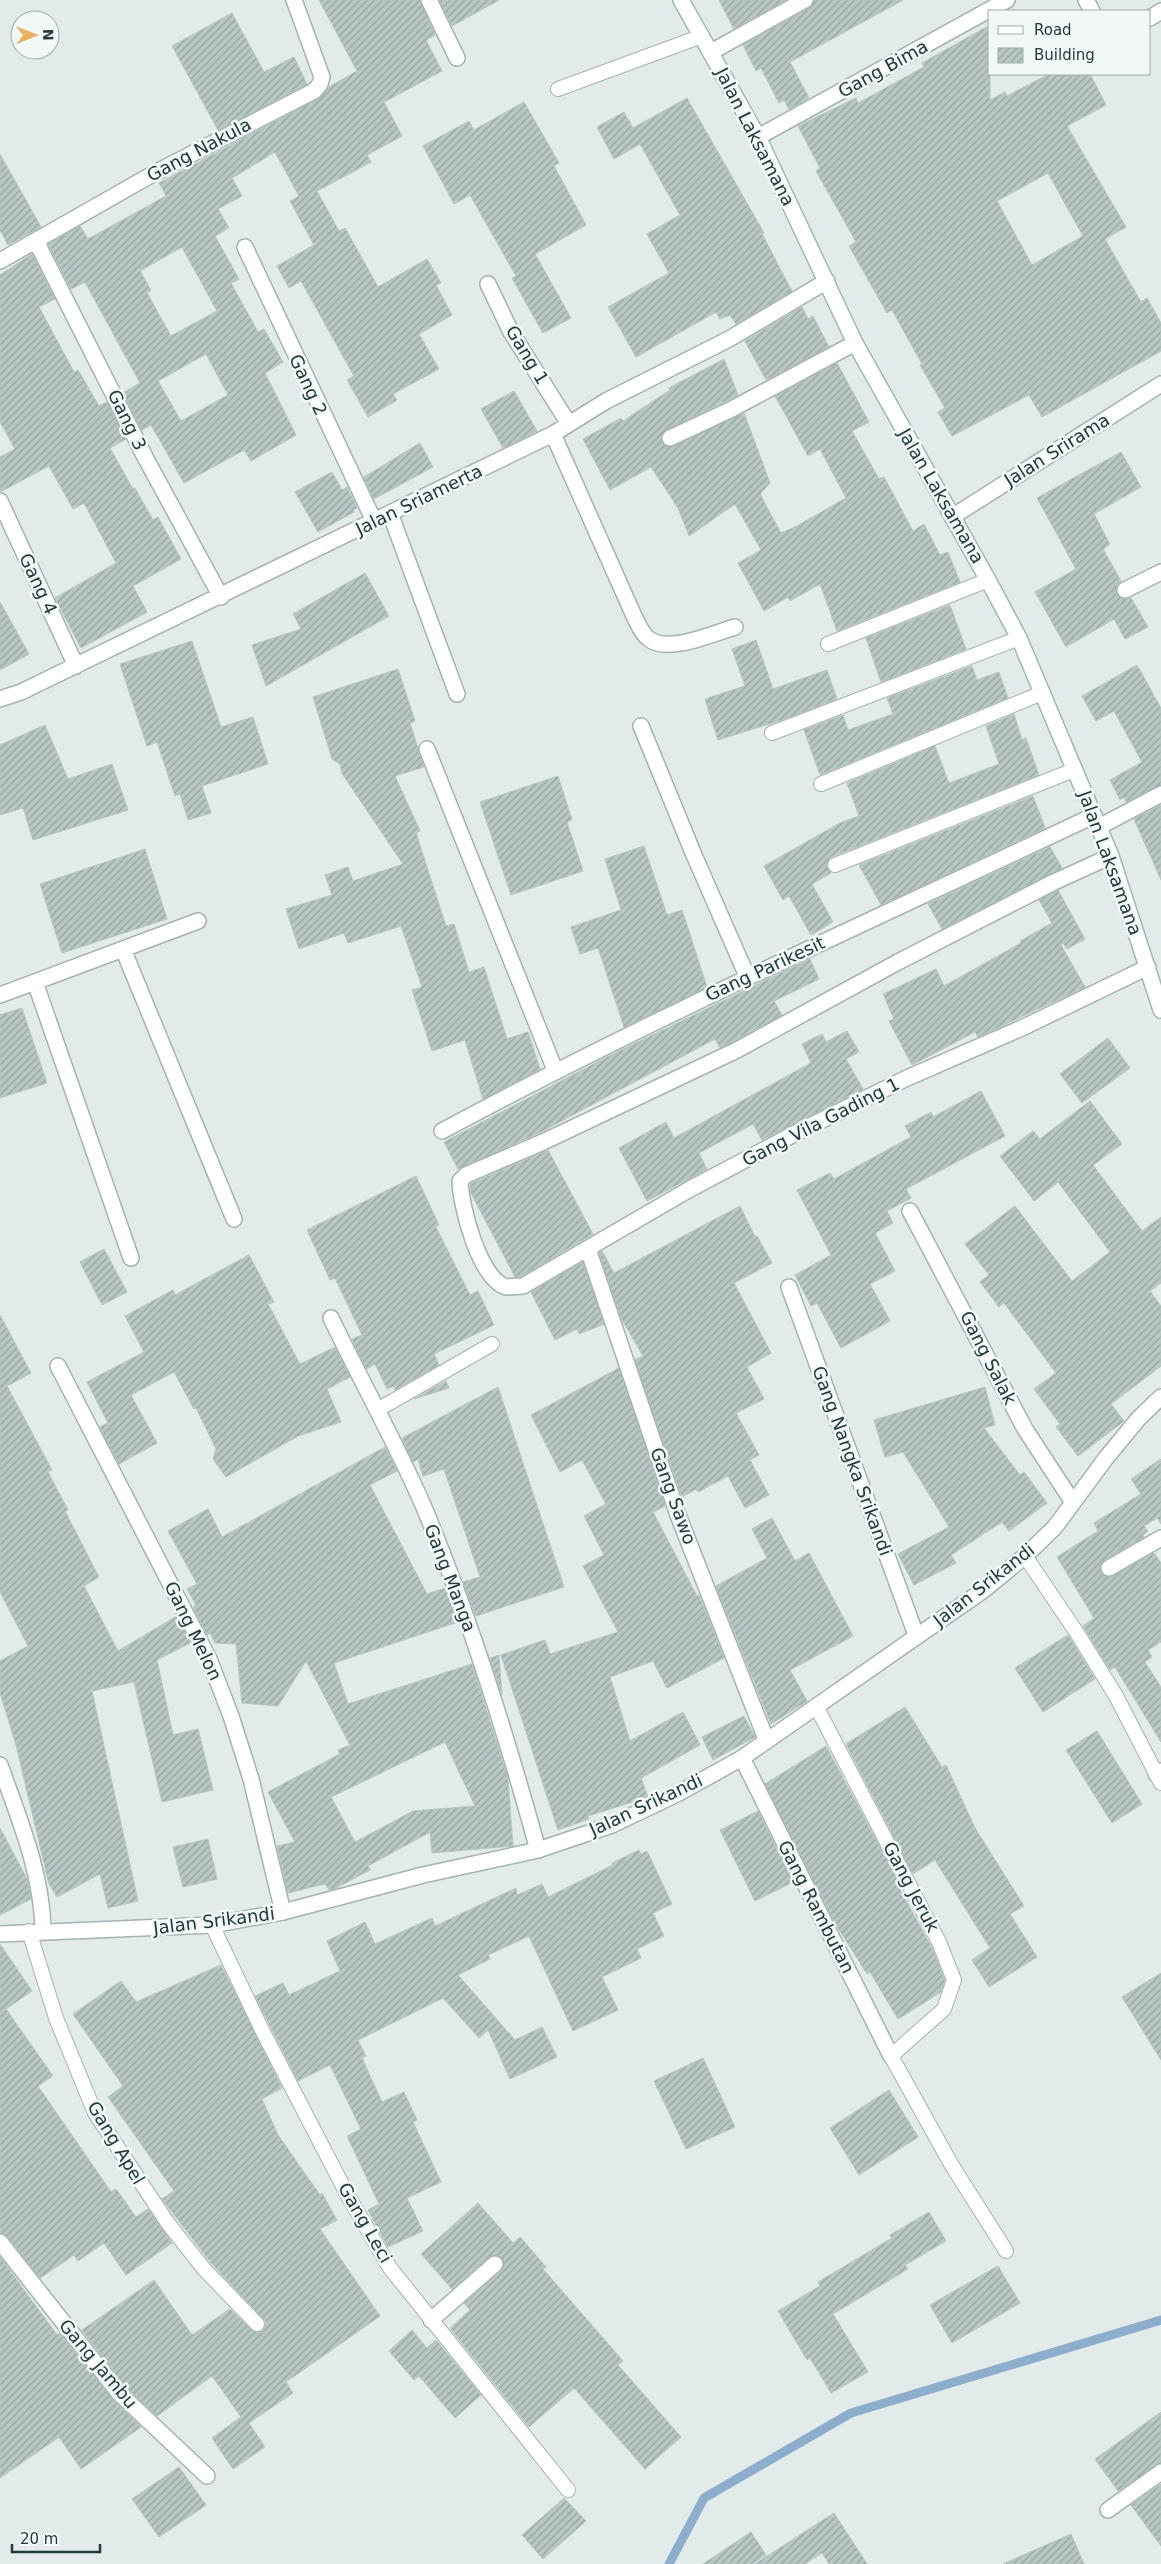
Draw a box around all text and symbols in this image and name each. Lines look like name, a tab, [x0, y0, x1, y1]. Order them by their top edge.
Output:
north arrow	[10, 10, 60, 60]
legend	[988, 10, 1151, 75]
text: Road	[1034, 21, 1072, 39]
text: N	[40, 29, 56, 41]
street label: Gang Bima	[834, 35, 931, 102]
text: Building	[1034, 46, 1095, 64]
street label: Jalan Laksamana	[711, 63, 799, 209]
street label: Gang Nakula	[143, 113, 255, 186]
street label: Gang 1	[502, 321, 553, 388]
street label: Gang 2	[285, 351, 332, 419]
street label: Gang 3	[104, 386, 151, 454]
street label: Jalan Srirama	[999, 409, 1113, 491]
street label: Jalan Laksamana	[894, 424, 989, 567]
street label: Jalan Sriamerta	[351, 460, 486, 540]
street label: Gang 4	[15, 550, 62, 618]
street label: Jalan Laksamana	[1074, 787, 1146, 938]
street label: Gang Parikesit	[702, 932, 828, 1005]
street label: Gang Vila Gading 1	[739, 1073, 903, 1170]
street label: Gang Salak	[956, 1307, 1021, 1409]
street label: Gang Nangka Srikandi	[808, 1363, 897, 1559]
street label: Gang Sawo	[646, 1444, 701, 1547]
street label: Gang Manga	[420, 1521, 481, 1635]
street label: Jalan Srikandi	[928, 1539, 1038, 1631]
street label: Gang Melon	[160, 1578, 226, 1684]
street label: Jalan Srikandi	[585, 1769, 706, 1840]
street label: Gang Rambutan	[774, 1837, 859, 1977]
street label: Gang Jeruk	[879, 1838, 944, 1936]
street label: Jalan Srikandi	[151, 1903, 276, 1939]
street label: Gang Apel	[83, 2097, 149, 2188]
street label: Gang Leci	[334, 2179, 397, 2267]
street label: Gang Jambu	[55, 2315, 142, 2413]
scale bar	[12, 2522, 100, 2554]
text: 20 m	[20, 2530, 58, 2548]

